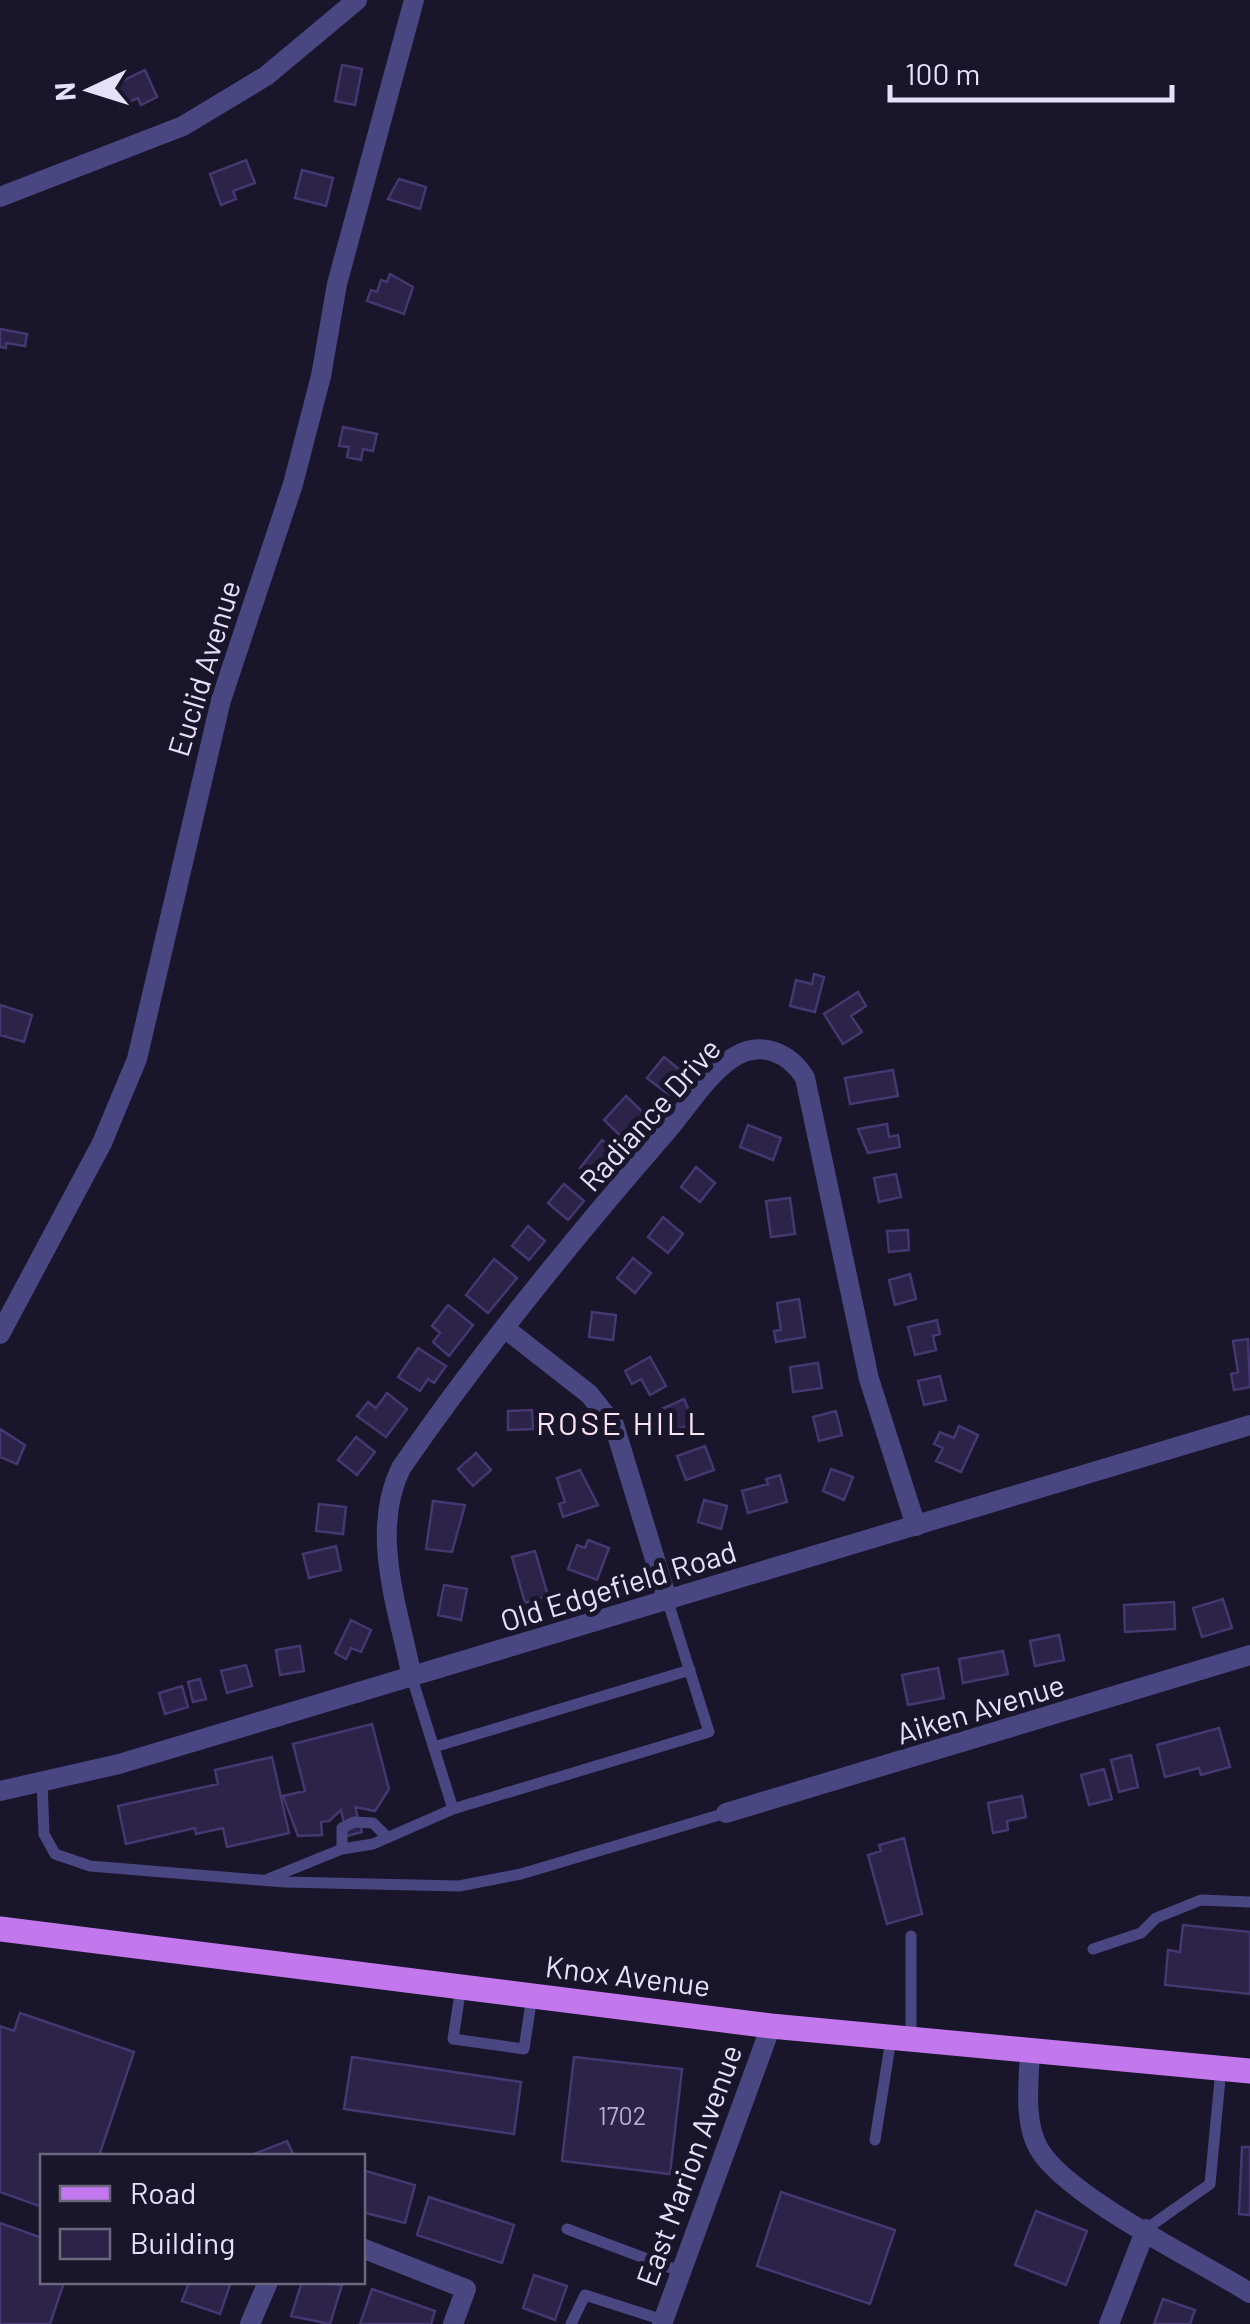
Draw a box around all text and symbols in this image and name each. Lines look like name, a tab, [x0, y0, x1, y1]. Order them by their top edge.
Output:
north arrow	[40, 40, 140, 140]
scale bar	[890, 40, 1172, 102]
text: 100 m	[905, 55, 980, 91]
text: N	[46, 81, 82, 102]
street label: Euclid Avenue	[159, 576, 247, 760]
street label: Radiance Drive	[571, 1030, 727, 1198]
district label: ROSE HILL	[536, 1403, 708, 1441]
street label: Old Edgefield Road	[496, 1532, 740, 1638]
street label: Aiken Avenue	[892, 1665, 1068, 1751]
street label: Knox Avenue	[543, 1947, 713, 2003]
street label: East Marion Avenue	[628, 2039, 748, 2291]
house number: 1702	[598, 2100, 646, 2130]
legend	[40, 2154, 365, 2284]
text: Road	[130, 2174, 196, 2210]
text: Building	[130, 2224, 235, 2260]

